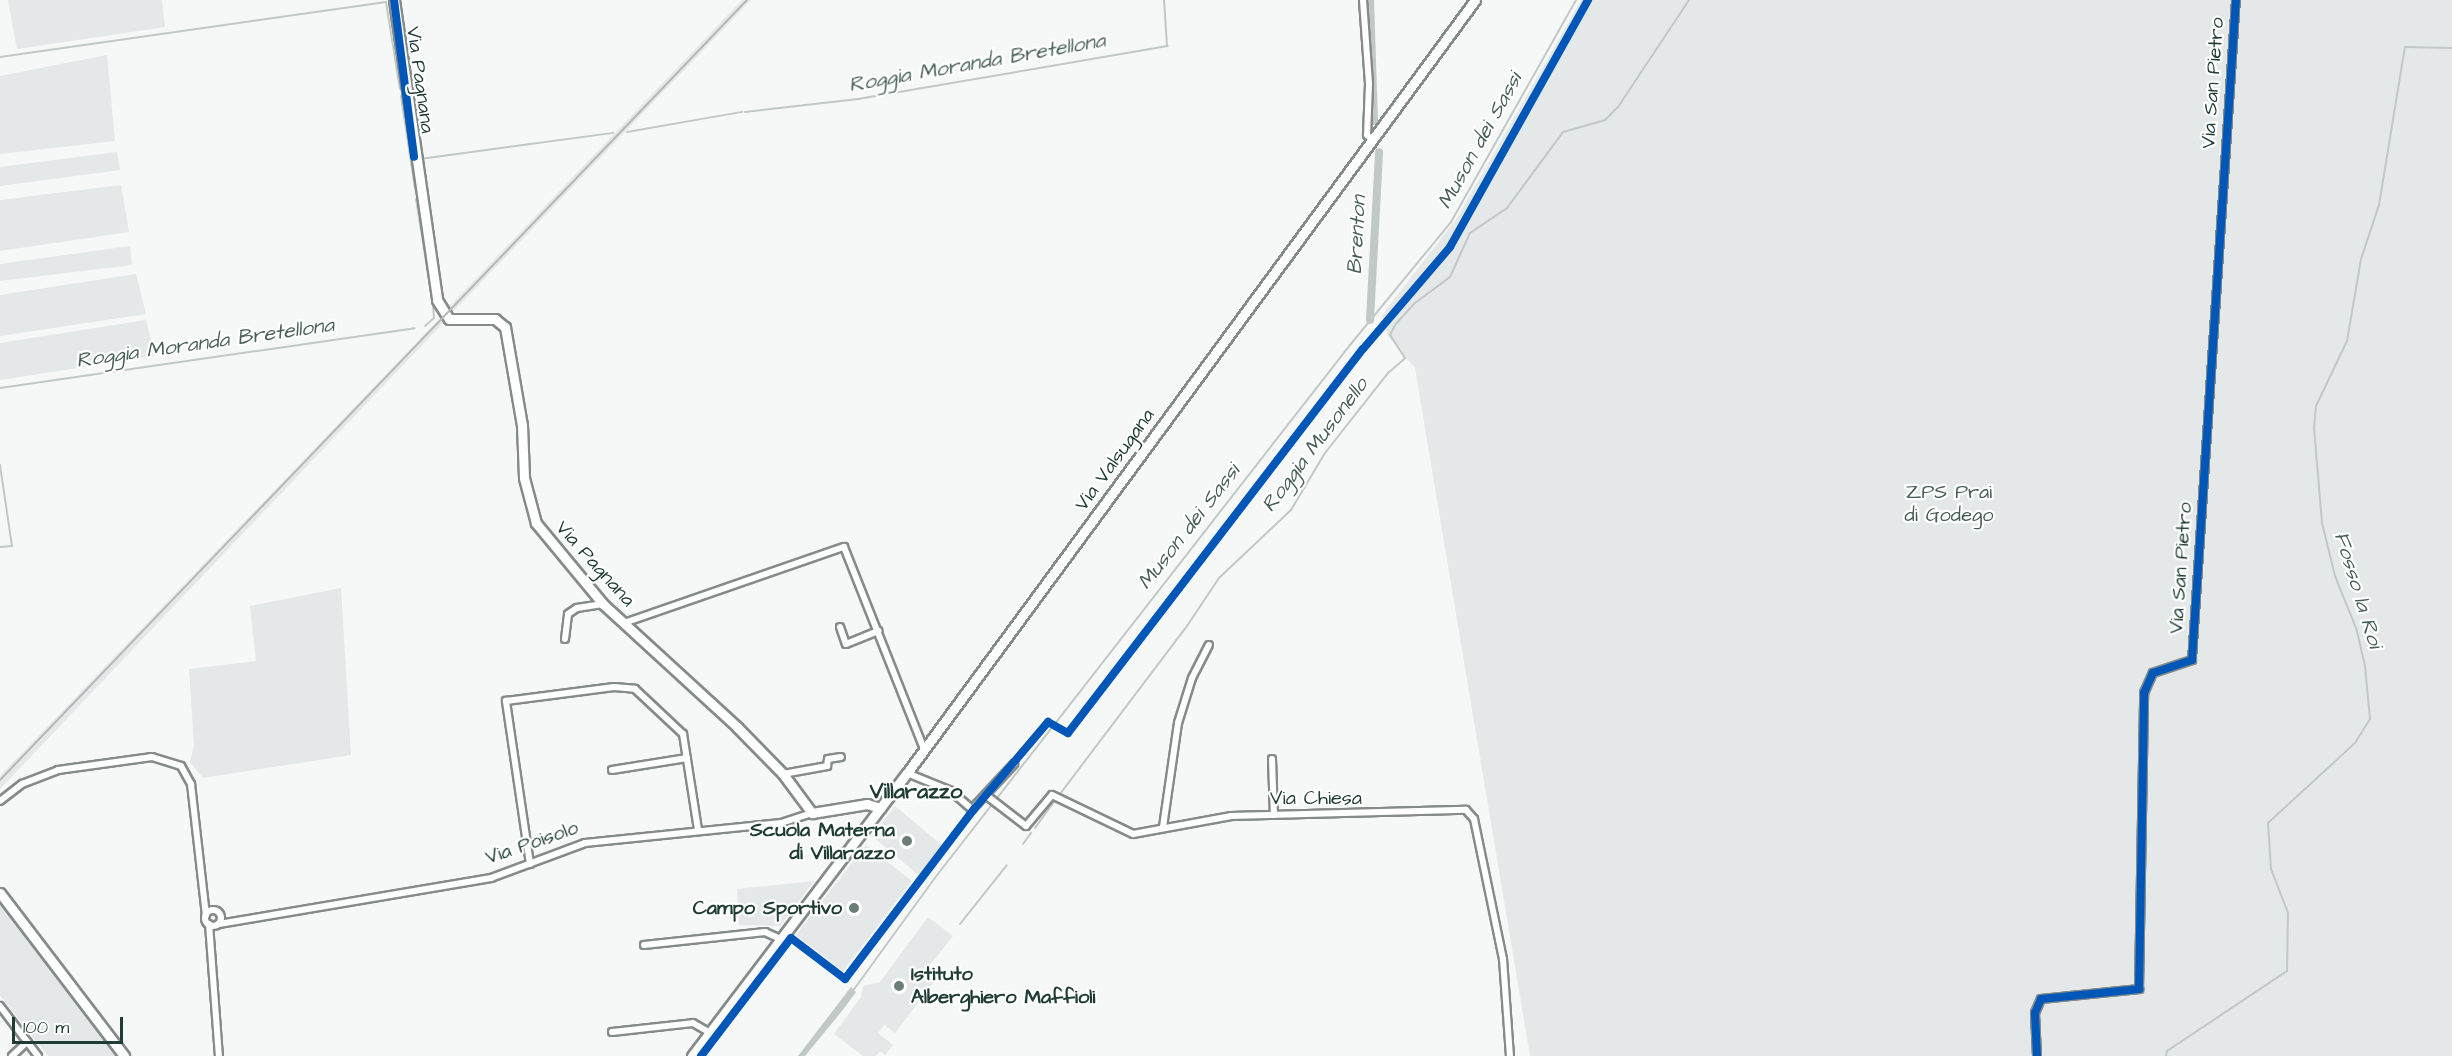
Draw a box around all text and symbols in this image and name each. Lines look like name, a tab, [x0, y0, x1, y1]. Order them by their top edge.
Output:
street label: Via San Pietro	[2196, 16, 2230, 150]
street label: Via Pagnana	[401, 25, 439, 135]
water label: Roggia Moranda Bretellona	[847, 28, 1107, 98]
water label: Muson dei Sassi	[1432, 69, 1528, 213]
water label: Brenton	[1342, 195, 1372, 275]
water label: Roggia Moranda Bretellona	[75, 312, 335, 374]
water label: Roggia Musonello	[1256, 373, 1374, 517]
street label: Via Valsugana	[1070, 404, 1160, 516]
water label: Muson dei Sassi	[1132, 460, 1246, 594]
park label: ZPS Prai di Godego	[1904, 481, 1994, 528]
street label: Via San Pietro	[2164, 501, 2198, 635]
street label: Via Pagnana	[550, 516, 640, 612]
water label: Fosso la Roi	[2328, 529, 2388, 651]
district label: Villarazzo	[870, 779, 962, 805]
street label: Via Chiesa	[1270, 786, 1362, 810]
street label: Via Poisolo	[482, 816, 582, 870]
place label: Scuola Materna di Villarazzo	[750, 818, 895, 865]
marker: Scuola Materna di Villarazzo	[900, 834, 914, 848]
place label: Campo Sportivo	[693, 896, 842, 920]
marker: Campo Sportivo	[847, 901, 861, 915]
place label: Istituto Alberghiero Maffioli	[911, 963, 1095, 1010]
marker: Istituto Alberghiero Maffioli	[892, 979, 906, 993]
scale bar	[15, 1005, 126, 1043]
text: 100 m	[23, 1015, 69, 1040]

